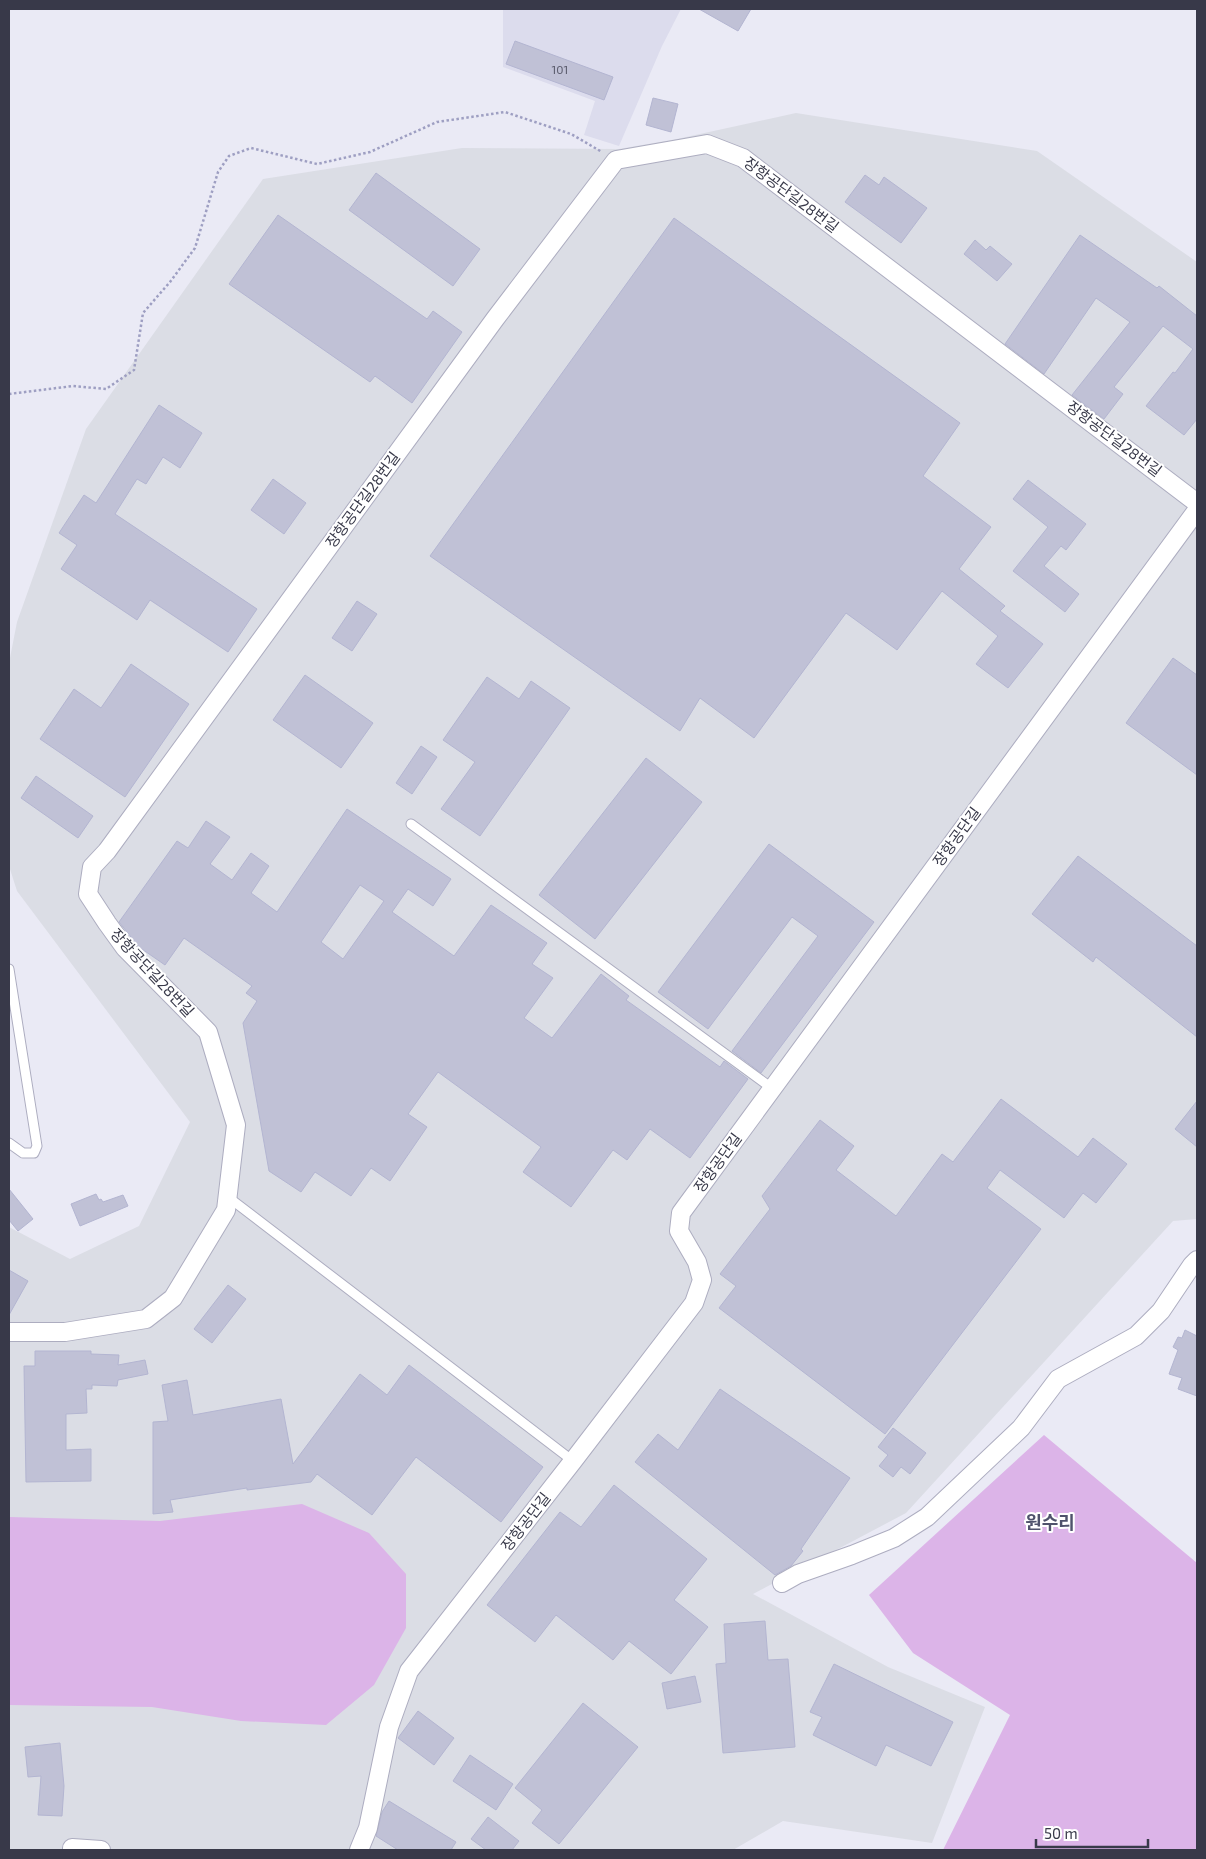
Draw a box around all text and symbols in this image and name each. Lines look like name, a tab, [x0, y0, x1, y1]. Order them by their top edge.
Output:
house number: 101	[552, 62, 568, 76]
street label: 장항공단길28번길	[741, 153, 843, 236]
street label: 장항공단길28번길	[1064, 397, 1166, 480]
street label: 장항공단길28번길	[321, 448, 403, 551]
street label: 장항공단길	[929, 803, 984, 870]
street label: 장항공단길28번길	[107, 924, 198, 1020]
street label: 장항공단길	[690, 1129, 745, 1196]
street label: 장항공단길	[497, 1489, 554, 1554]
district label: 원수리	[1025, 1511, 1075, 1533]
scale bar	[1036, 1816, 1148, 1848]
text: 50 m	[1044, 1824, 1078, 1842]

